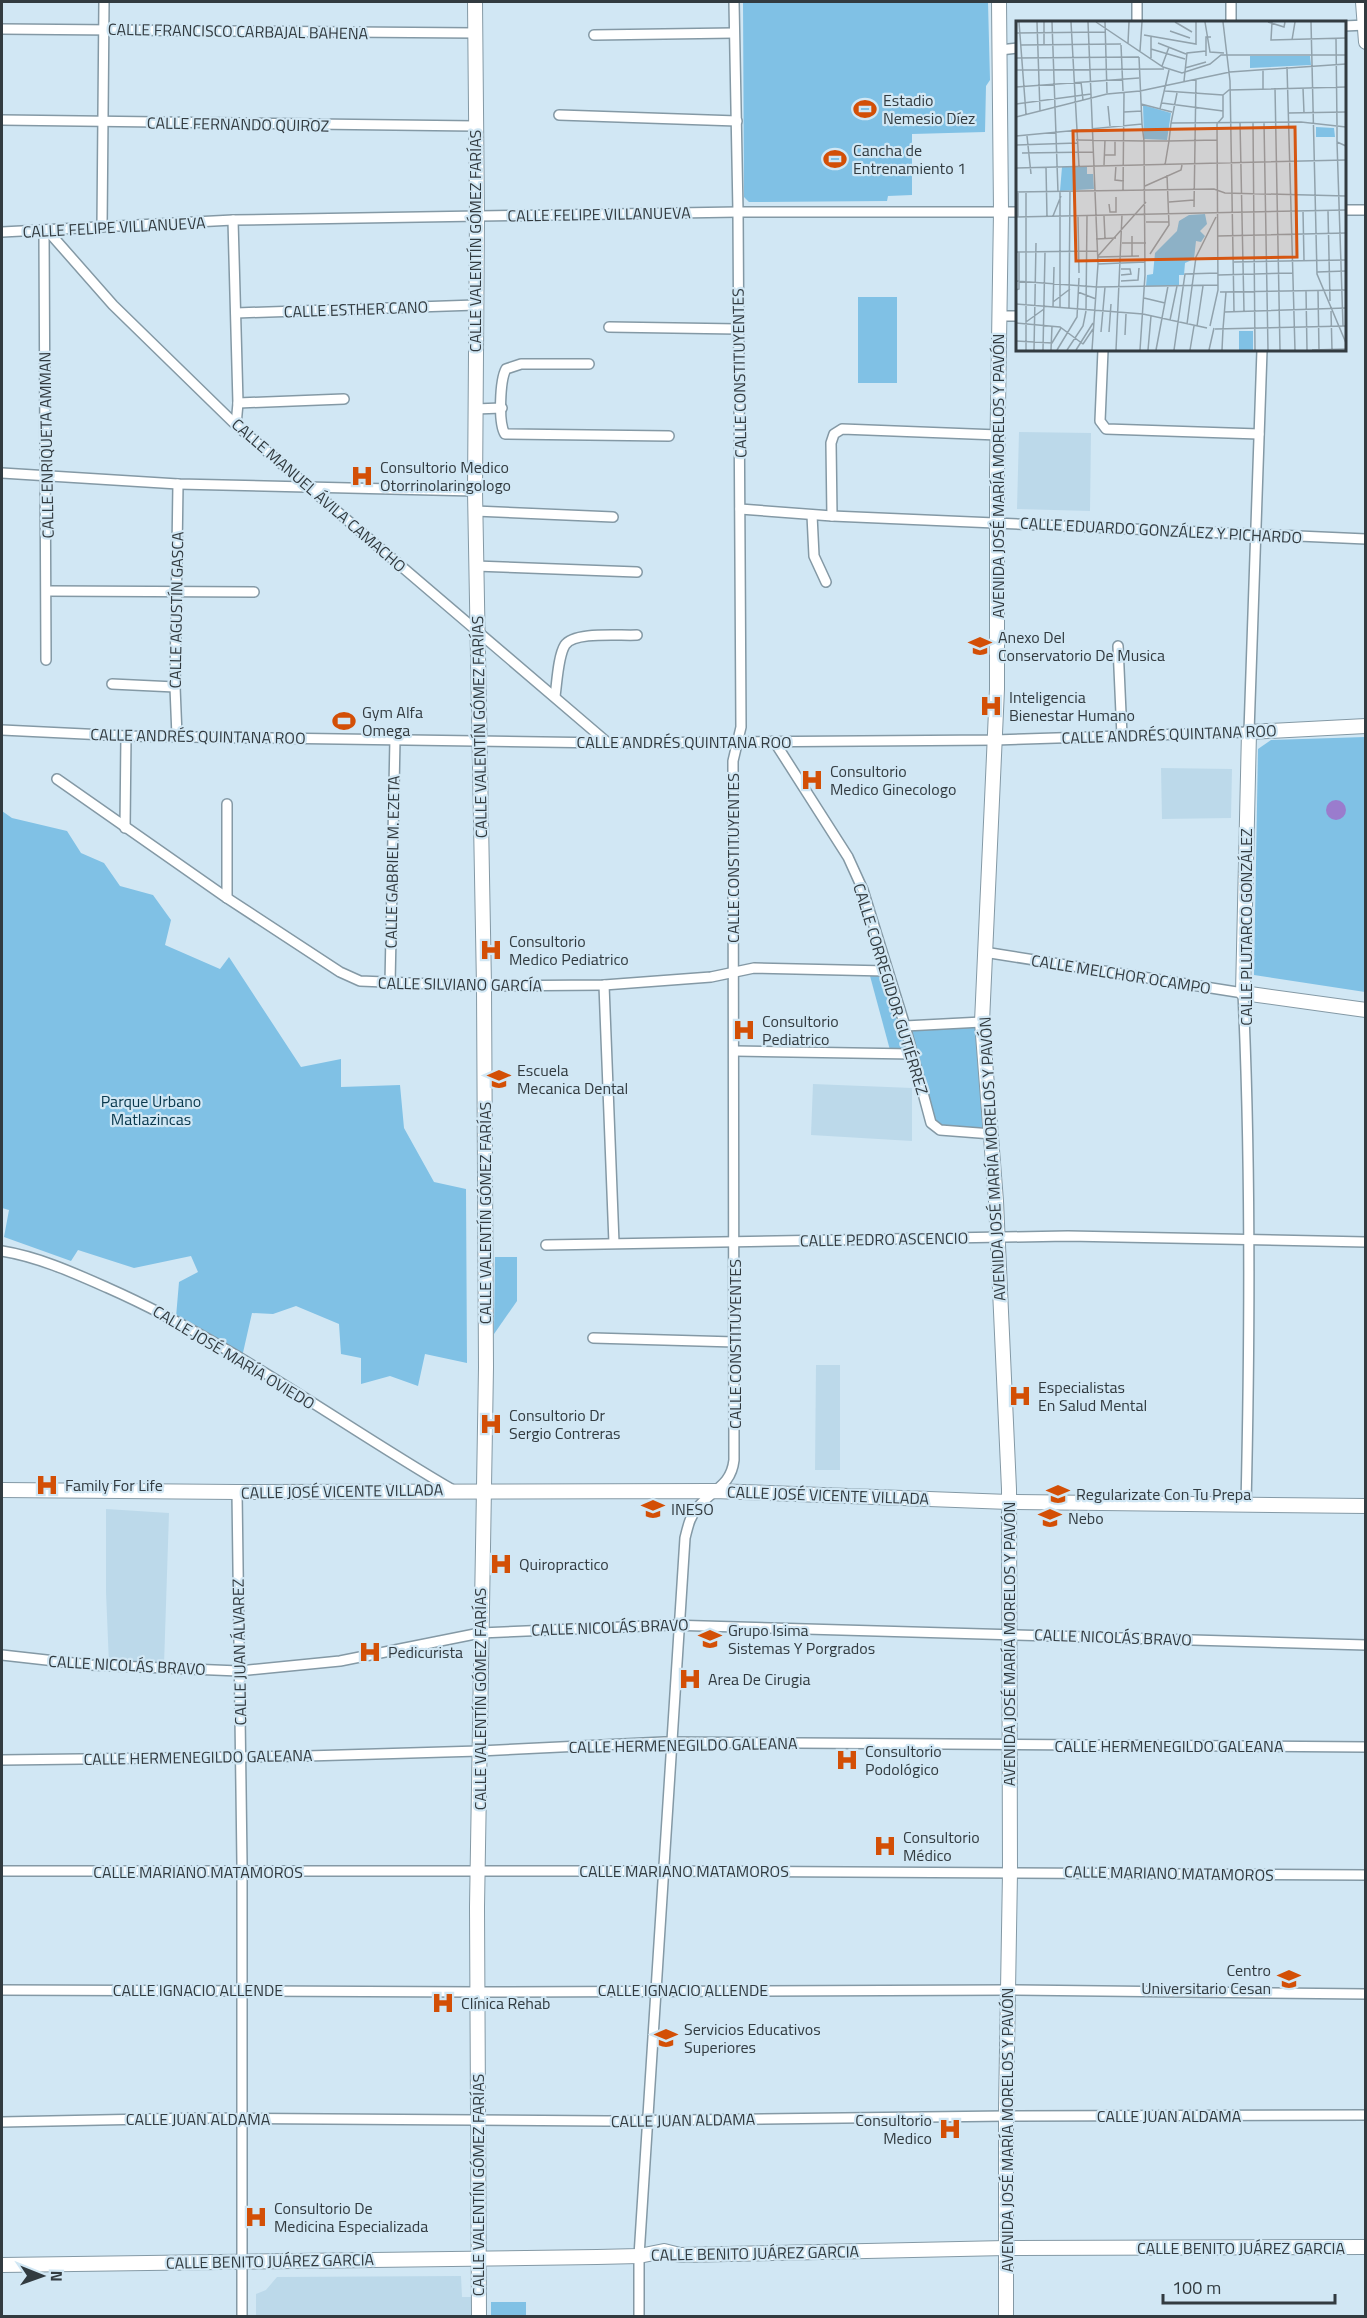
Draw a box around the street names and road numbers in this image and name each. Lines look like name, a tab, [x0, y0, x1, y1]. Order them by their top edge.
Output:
street label: CALLE FRANCISCO CARBAJAL BAHENA	[108, 17, 369, 45]
street label: CALLE FERNANDO QUIROZ	[147, 110, 329, 138]
street label: CALLE VALENTÍN GÓMEZ FARÍAS	[463, 130, 487, 352]
street label: CALLE FELIPE VILLANUEVA	[507, 200, 691, 228]
street label: CALLE FELIPE VILLANUEVA	[22, 210, 207, 244]
street label: CALLE CONSTITUYENTES	[726, 288, 752, 458]
street label: CALLE ESTHER CANO	[283, 294, 429, 324]
street label: AVENIDA JOSÉ MARÍA MORELOS Y PAVÓN	[986, 334, 1010, 618]
street label: CALLE ENRIQUETA AMMAN	[32, 352, 60, 538]
street label: CALLE MANUEL ÁVILA CAMACHO	[227, 412, 411, 578]
street label: CALLE EDUARDO GONZÁLEZ Y PICHARDO	[1019, 511, 1303, 549]
street label: CALLE AGUSTÍN GASCA	[163, 531, 189, 689]
street label: CALLE VALENTÍN GÓMEZ FARÍAS	[465, 616, 493, 838]
street label: CALLE ANDRÉS QUINTANA ROO	[1061, 718, 1277, 750]
street label: CALLE ANDRÉS QUINTANA ROO	[90, 722, 306, 750]
street label: CALLE ANDRÉS QUINTANA ROO	[576, 730, 792, 754]
street label: CALLE CONSTITUYENTES	[721, 773, 745, 943]
street label: CALLE GABRIEL M. EZETA	[378, 775, 406, 949]
street label: CALLE PLUTARCO GONZÁLEZ	[1234, 828, 1258, 1026]
street label: CALLE CORREGIDOR GUTIÉRREZ	[847, 880, 935, 1098]
street label: CALLE MELCHOR OCAMPO	[1030, 948, 1212, 1000]
street label: CALLE SILVIANO GARCÍA	[378, 971, 543, 997]
street label: AVENIDA JOSÉ MARÍA MORELOS Y PAVÓN	[973, 1016, 1011, 1302]
street label: CALLE VALENTÍN GÓMEZ FARÍAS	[473, 1102, 497, 1324]
street label: CALLE PEDRO ASCENCIO	[800, 1226, 968, 1252]
street label: CALLE CONSTITUYENTES	[723, 1259, 747, 1429]
street label: CALLE JOSÉ MARÍA OVIEDO	[148, 1299, 320, 1415]
street label: CALLE JOSÉ VICENTE VILLADA	[241, 1477, 444, 1505]
street label: CALLE JOSÉ VICENTE VILLADA	[726, 1479, 930, 1511]
street label: AVENIDA JOSÉ MARÍA MORELOS Y PAVÓN	[997, 1502, 1021, 1786]
street label: CALLE JUAN ÁLVAREZ	[226, 1579, 252, 1725]
street label: CALLE VALENTÍN GÓMEZ FARÍAS	[468, 1588, 492, 1810]
street label: CALLE NICOLÁS BRAVO	[531, 1612, 689, 1642]
street label: CALLE NICOLÁS BRAVO	[1034, 1622, 1192, 1652]
street label: CALLE NICOLÁS BRAVO	[48, 1649, 206, 1681]
street label: CALLE HERMENEGILDO GALEANA	[568, 1731, 798, 1759]
street label: CALLE HERMENEGILDO GALEANA	[1055, 1734, 1284, 1758]
street label: CALLE HERMENEGILDO GALEANA	[83, 1743, 313, 1771]
street label: CALLE MARIANO MATAMOROS	[579, 1859, 789, 1883]
street label: CALLE MARIANO MATAMOROS	[1064, 1859, 1274, 1887]
street label: CALLE MARIANO MATAMOROS	[93, 1860, 303, 1884]
street label: CALLE IGNACIO ALLENDE	[113, 1978, 283, 2002]
street label: CALLE IGNACIO ALLENDE	[598, 1978, 768, 2002]
street label: AVENIDA JOSÉ MARÍA MORELOS Y PAVÓN	[995, 1988, 1019, 2272]
street label: CALLE VALENTÍN GÓMEZ FARÍAS	[466, 2074, 490, 2296]
street label: CALLE JUAN ALDAMA	[1097, 2104, 1242, 2128]
street label: CALLE JUAN ALDAMA	[126, 2107, 271, 2131]
street label: CALLE JUAN ALDAMA	[611, 2107, 756, 2133]
street label: CALLE BENITO JUÁREZ GARCIA	[1137, 2236, 1346, 2260]
street label: CALLE BENITO JUÁREZ GARCIA	[651, 2239, 860, 2267]
street label: CALLE BENITO JUÁREZ GARCIA	[166, 2247, 375, 2275]

